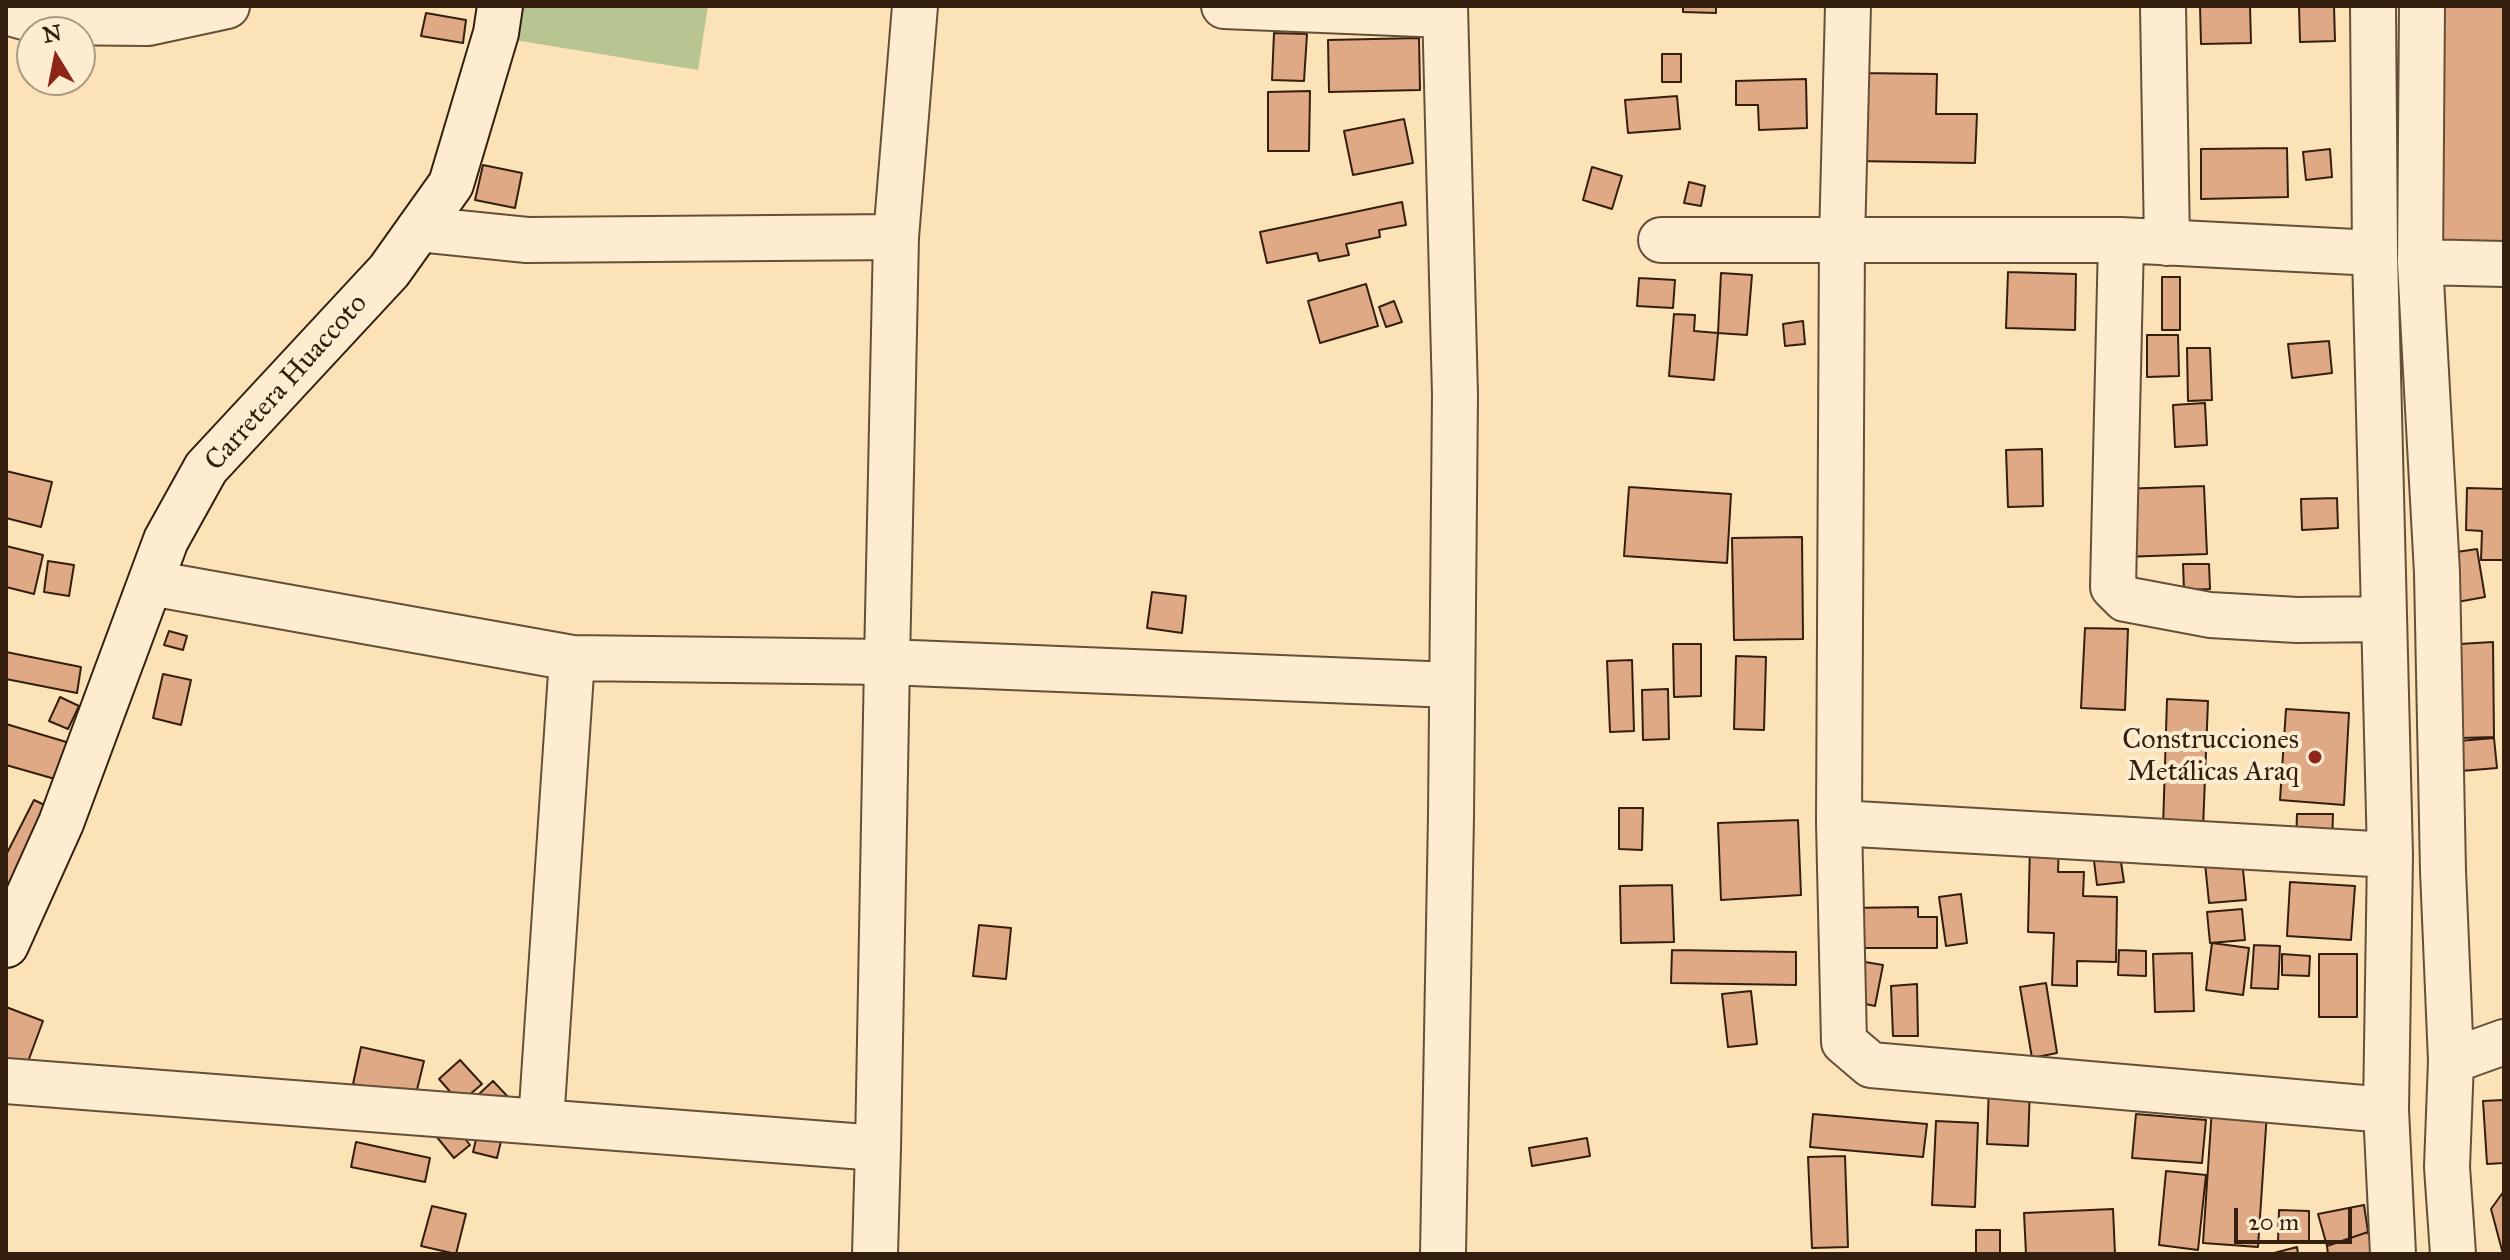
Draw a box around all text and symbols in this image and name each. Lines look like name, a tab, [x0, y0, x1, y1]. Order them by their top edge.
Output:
north arrow	[16, 16, 96, 96]
text: N	[41, 19, 64, 49]
street label: Carretera Huaccoto	[199, 288, 375, 478]
place label: Construcciones Metálicas Araq	[2122, 724, 2299, 790]
marker: Construcciones Metálicas Araq	[2306, 748, 2324, 766]
scale bar	[2238, 1192, 2356, 1242]
text: 20 m	[2248, 1207, 2299, 1237]

